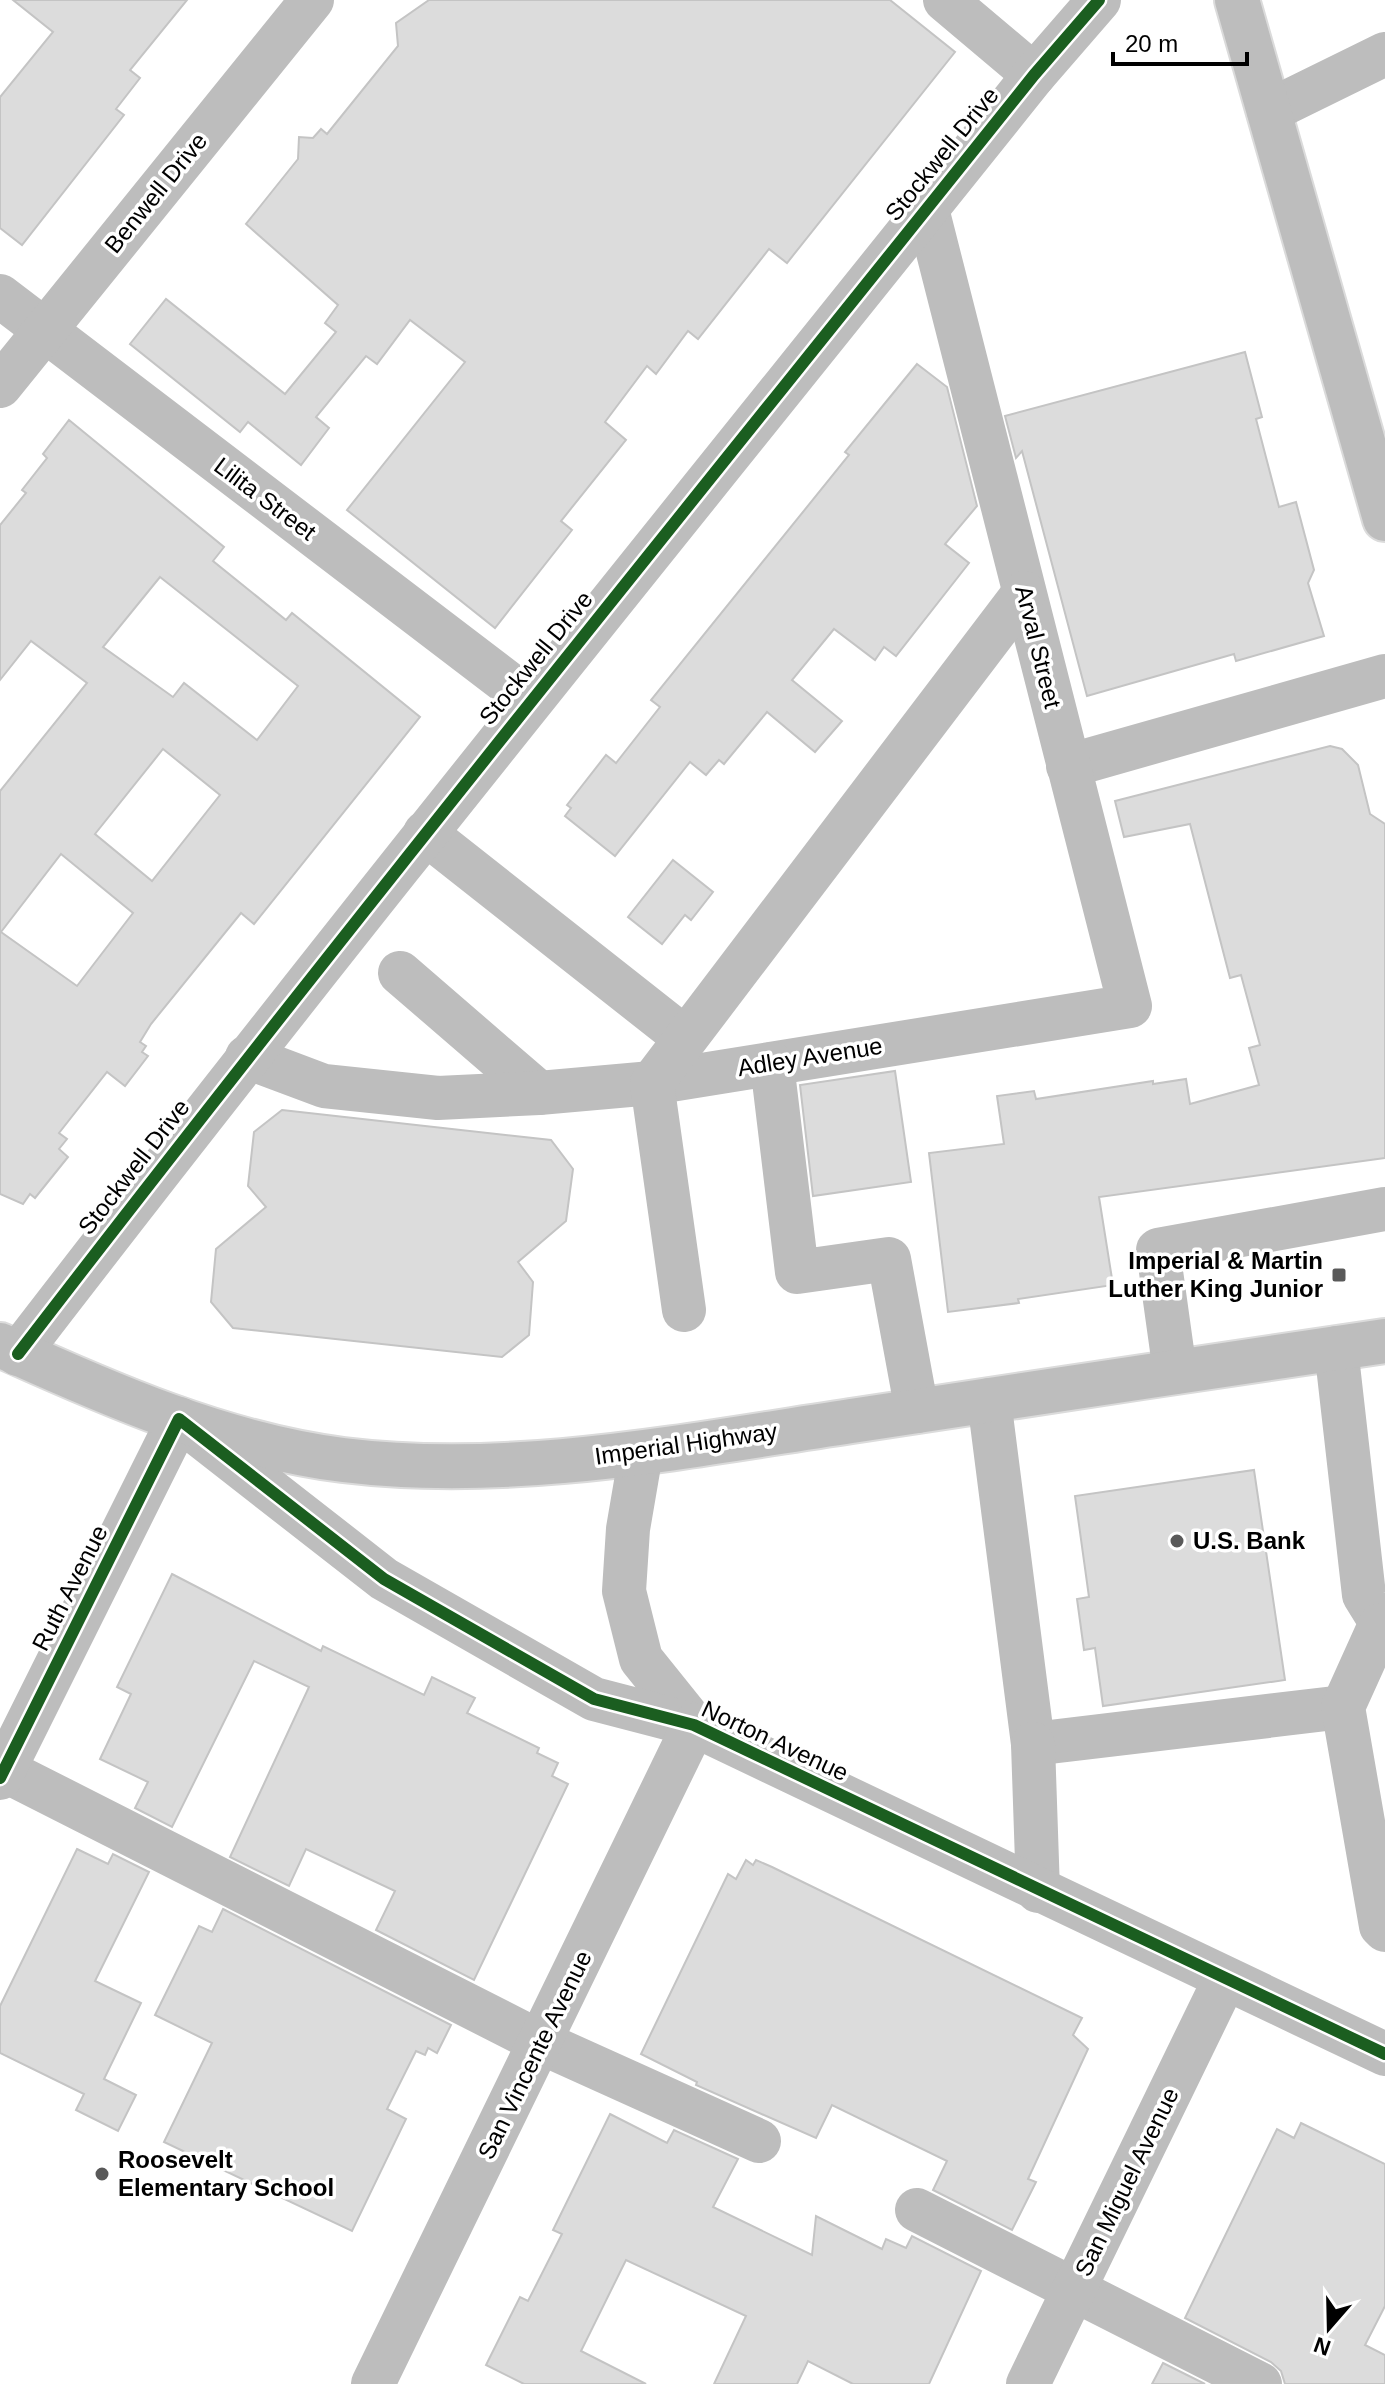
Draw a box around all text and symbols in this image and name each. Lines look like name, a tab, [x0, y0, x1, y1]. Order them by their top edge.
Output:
scale bar	[1113, 16, 1247, 66]
text: 20 m	[1125, 30, 1178, 57]
street label: Stockwell Drive	[880, 81, 1004, 226]
street label: Benwell Drive	[99, 127, 212, 258]
street label: Lilita Street	[209, 452, 322, 546]
street label: Arval Street	[1010, 583, 1067, 711]
street label: Stockwell Drive	[474, 585, 598, 730]
street label: Adley Avenue	[736, 1032, 884, 1081]
street label: Stockwell Drive	[72, 1094, 195, 1240]
place label: Imperial & Martin Luther King Junior	[1108, 1247, 1323, 1302]
marker: Imperial & Martin Luther King Junior	[1330, 1266, 1348, 1284]
street label: Imperial Highway	[593, 1417, 779, 1470]
street label: Ruth Avenue	[26, 1521, 113, 1655]
place label: U.S. Bank	[1193, 1527, 1306, 1554]
marker: U.S. Bank	[1168, 1532, 1186, 1550]
street label: Norton Avenue	[698, 1695, 853, 1786]
street label: San Vincente Avenue	[472, 1946, 597, 2163]
street label: San Miguel Avenue	[1069, 2083, 1184, 2280]
place label: Roosevelt Elementary School	[118, 2146, 334, 2201]
marker: Roosevelt Elementary School	[93, 2165, 111, 2183]
north arrow	[1289, 2288, 1369, 2368]
text: N	[1311, 2332, 1334, 2361]

